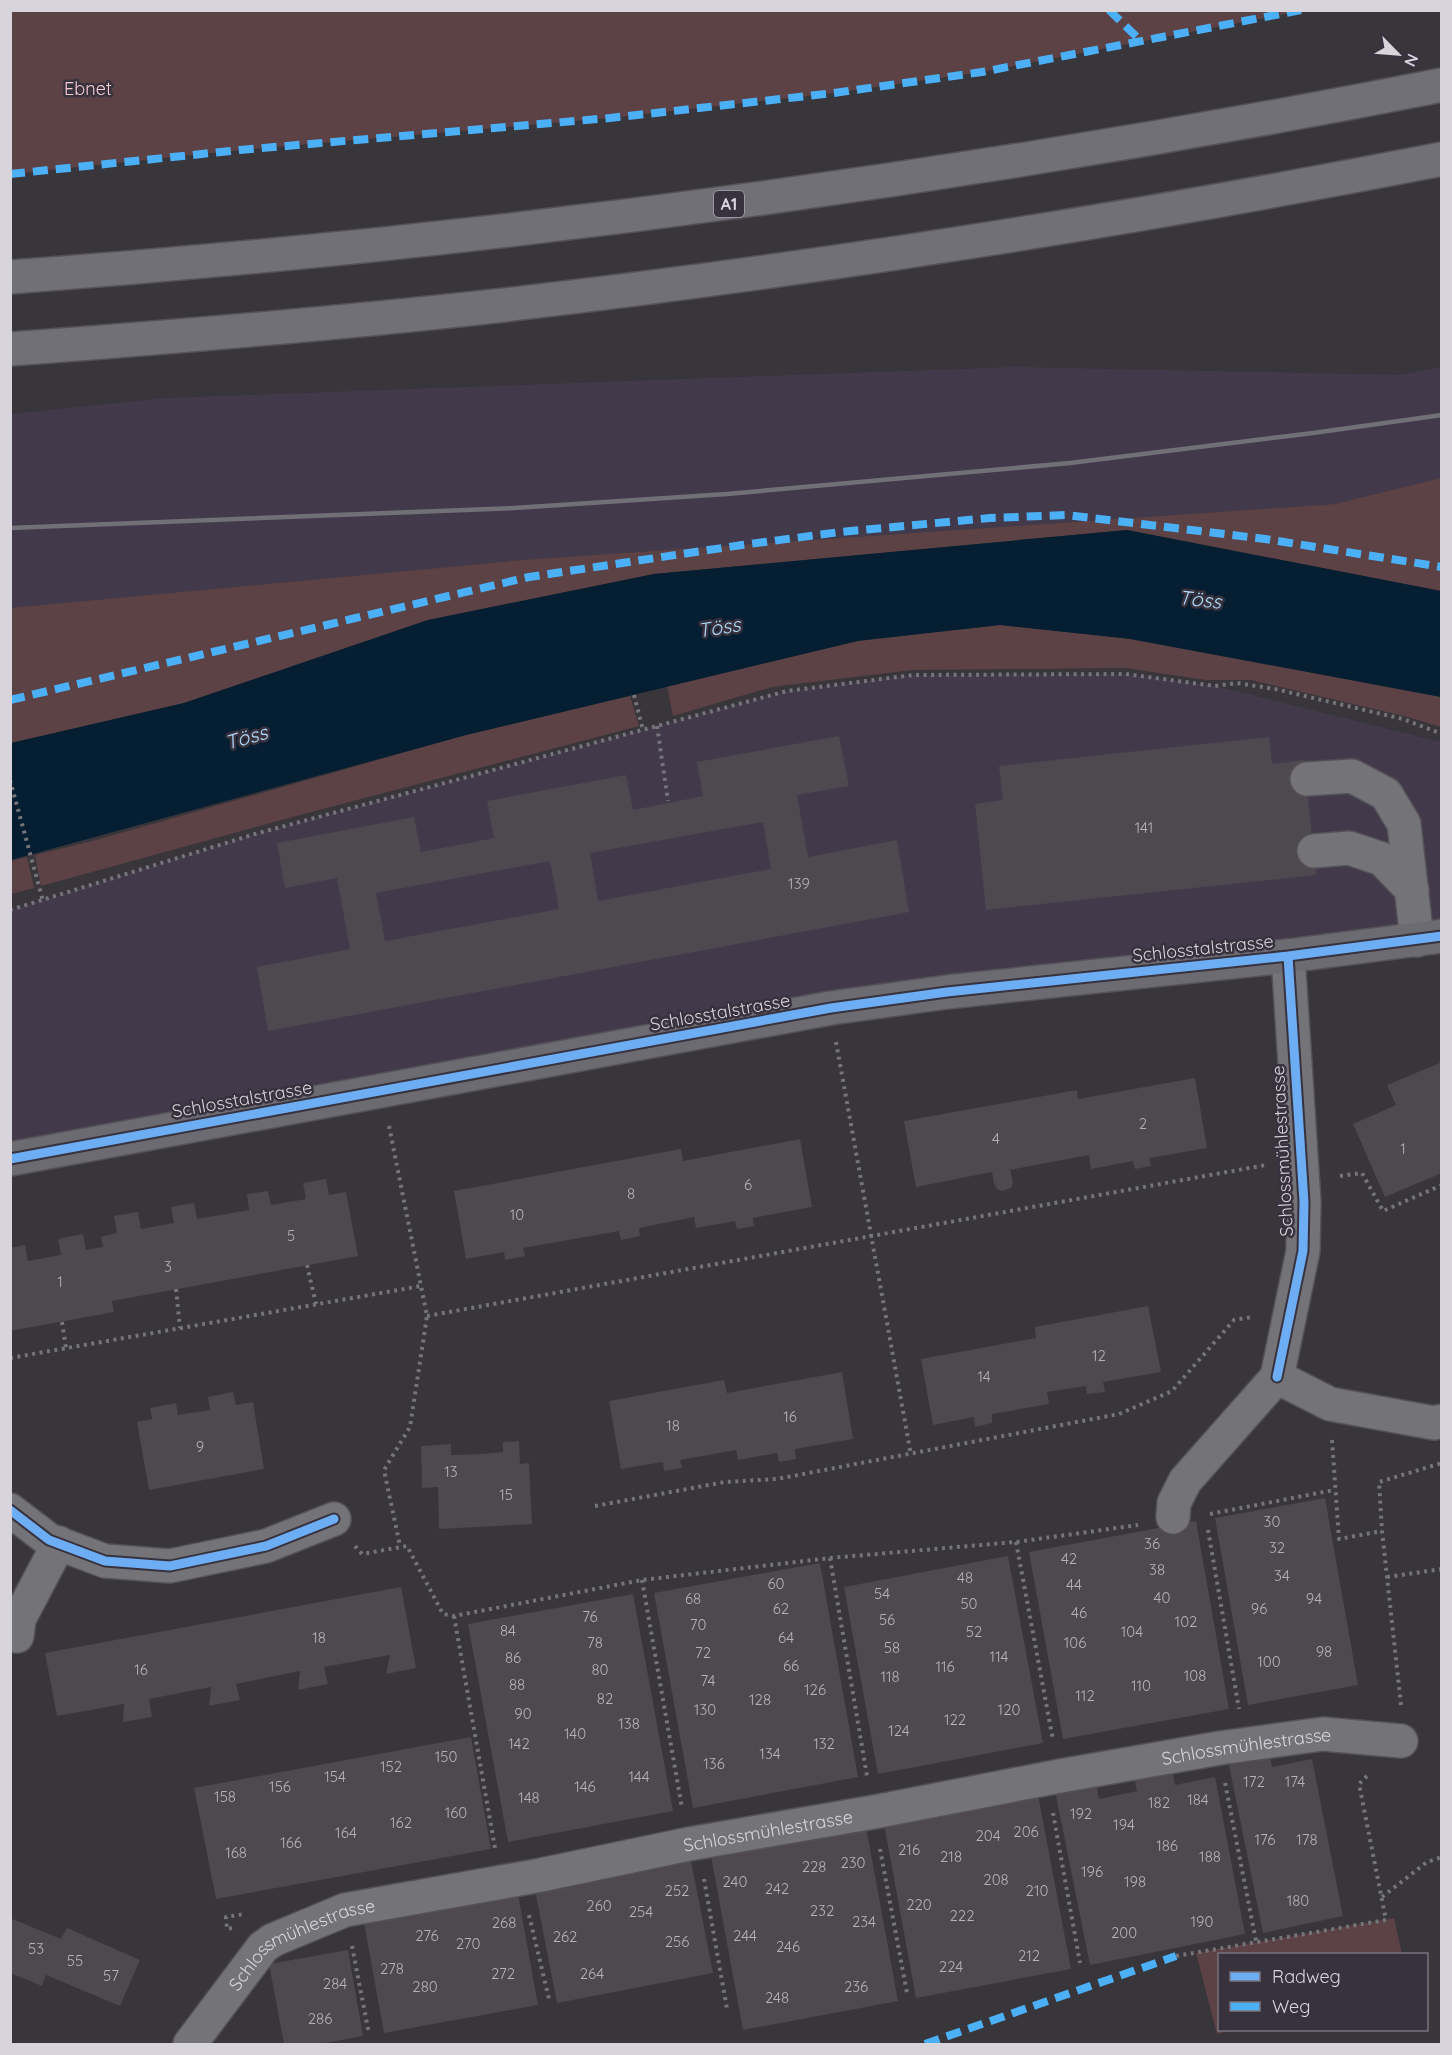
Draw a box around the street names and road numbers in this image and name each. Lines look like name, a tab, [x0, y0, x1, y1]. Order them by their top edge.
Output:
road number: A1	[714, 191, 744, 217]
street label: Schlosstalstrasse	[1131, 929, 1275, 967]
street label: Schlosstalstrasse	[648, 988, 792, 1036]
street label: Schlossmühlestrasse	[1266, 1065, 1298, 1237]
street label: Schlosstalstrasse	[170, 1075, 314, 1123]
street label: Schlossmühlestrasse	[1159, 1722, 1332, 1770]
street label: Schlossmühlestrasse	[681, 1804, 854, 1856]
street label: Schlossmühlestrasse	[223, 1893, 377, 1995]

